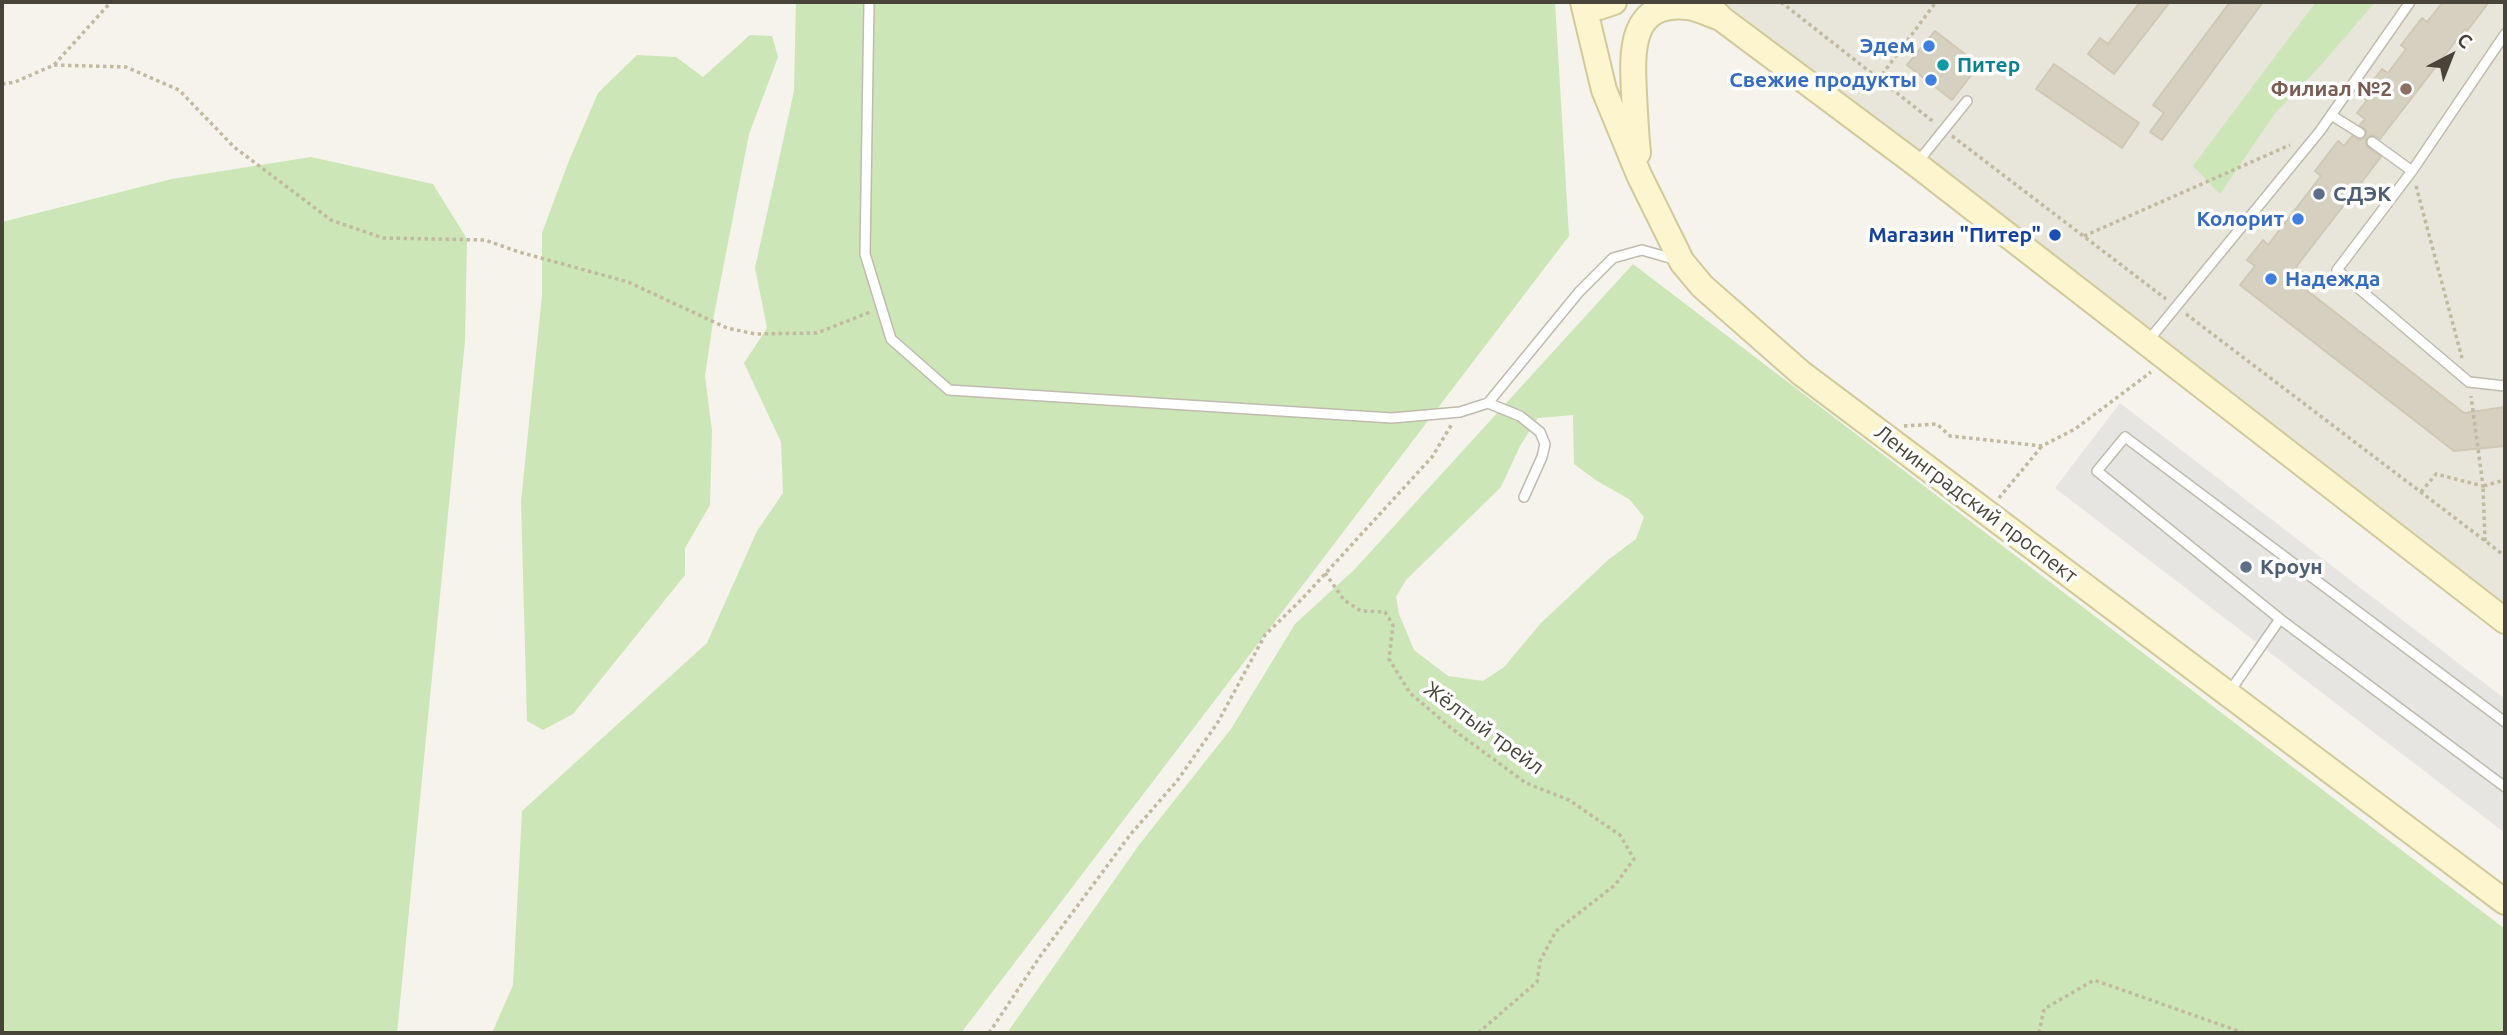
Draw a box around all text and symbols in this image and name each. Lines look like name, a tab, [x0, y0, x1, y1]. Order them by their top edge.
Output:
north arrow	[2416, 21, 2486, 91]
text: С	[2453, 28, 2477, 53]
place label: Эдем	[1859, 33, 1915, 59]
marker: Эдем	[1921, 38, 1937, 54]
place label: Питер	[1957, 52, 2020, 78]
marker: Питер	[1935, 57, 1951, 73]
place label: Свежие продукты	[1729, 67, 1917, 93]
marker: Свежие продукты	[1923, 72, 1939, 88]
place label: Филиал №2	[2270, 76, 2392, 102]
marker: Филиал №2	[2398, 81, 2414, 97]
place label: СДЭК	[2333, 181, 2391, 207]
marker: СДЭК	[2311, 186, 2327, 202]
place label: Колорит	[2196, 206, 2284, 232]
marker: Колорит	[2290, 211, 2306, 227]
place label: Магазин "Питер"	[1868, 222, 2041, 248]
marker: Магазин "Питер"	[2047, 227, 2063, 243]
place label: Надежда	[2285, 266, 2380, 292]
marker: Надежда	[2263, 271, 2279, 287]
street label: Ленинградский проспект	[1870, 419, 2082, 589]
place label: Кроун	[2260, 554, 2323, 580]
marker: Кроун	[2238, 559, 2254, 575]
street label: Жёлтый трейл	[1419, 676, 1549, 780]

